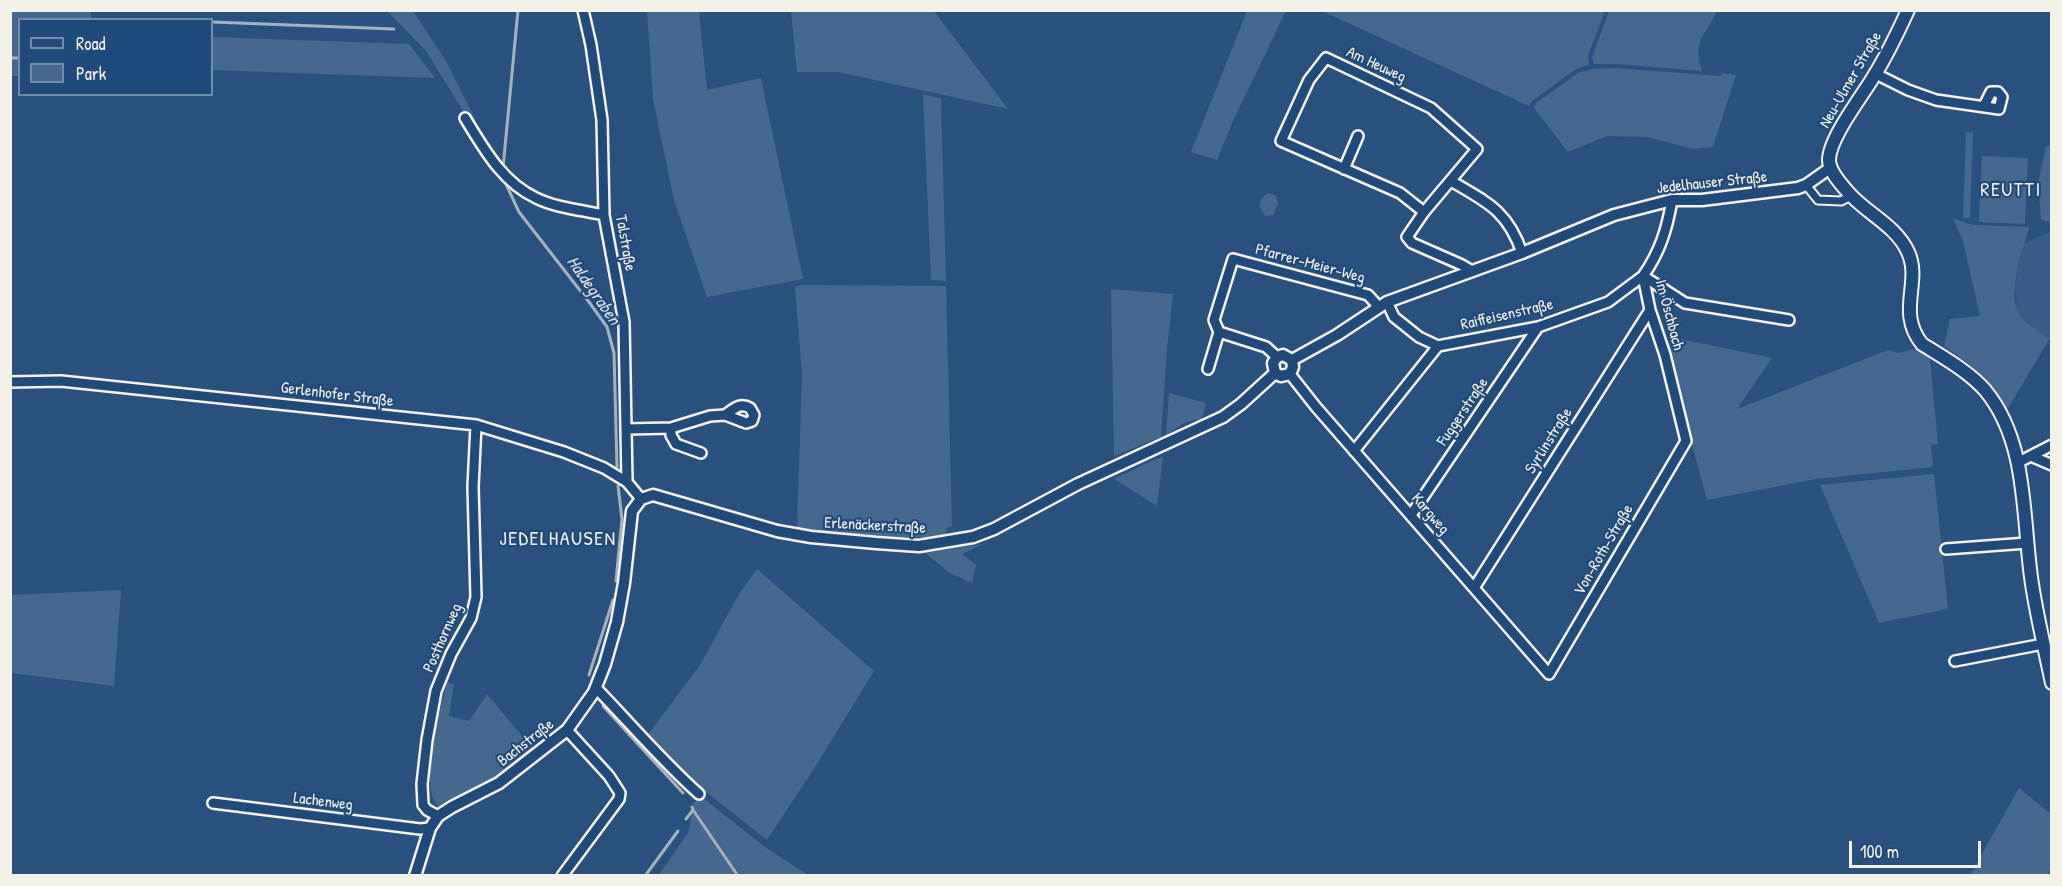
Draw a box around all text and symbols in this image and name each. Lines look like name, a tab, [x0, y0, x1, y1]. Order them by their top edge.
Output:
legend	[18, 18, 213, 96]
street label: Neu-Ulmer Straße	[1816, 28, 1886, 132]
text: Road	[76, 31, 106, 56]
street label: Am Heuweg	[1343, 43, 1409, 87]
text: Park	[76, 61, 106, 86]
street label: Jedelhauser Straße	[1656, 168, 1768, 198]
district label: REUTTI	[1980, 179, 2042, 203]
street label: Talstraße	[611, 213, 639, 273]
street label: Pfarrer-Meier-Weg	[1253, 240, 1367, 288]
water label: Haldegraben	[561, 252, 625, 330]
street label: Im Öschbach	[1650, 278, 1688, 352]
street label: Raiffeisenstraße	[1459, 295, 1555, 335]
street label: Fuggerstraße	[1433, 374, 1493, 450]
street label: Gerlenhofer Straße	[280, 379, 394, 411]
street label: Syrlinstraße	[1521, 404, 1577, 478]
street label: Kargweg	[1407, 489, 1453, 539]
street label: Von-Roth-Straße	[1570, 501, 1638, 599]
street label: Erlenäckerstraße	[824, 514, 926, 538]
district label: JEDELHAUSEN	[499, 528, 617, 552]
street label: Posthornweg	[419, 601, 467, 675]
street label: Bachstraße	[494, 715, 558, 771]
street label: Lachenweg	[292, 789, 354, 815]
scale bar	[1852, 829, 1984, 867]
text: 100 m	[1860, 839, 1899, 864]

